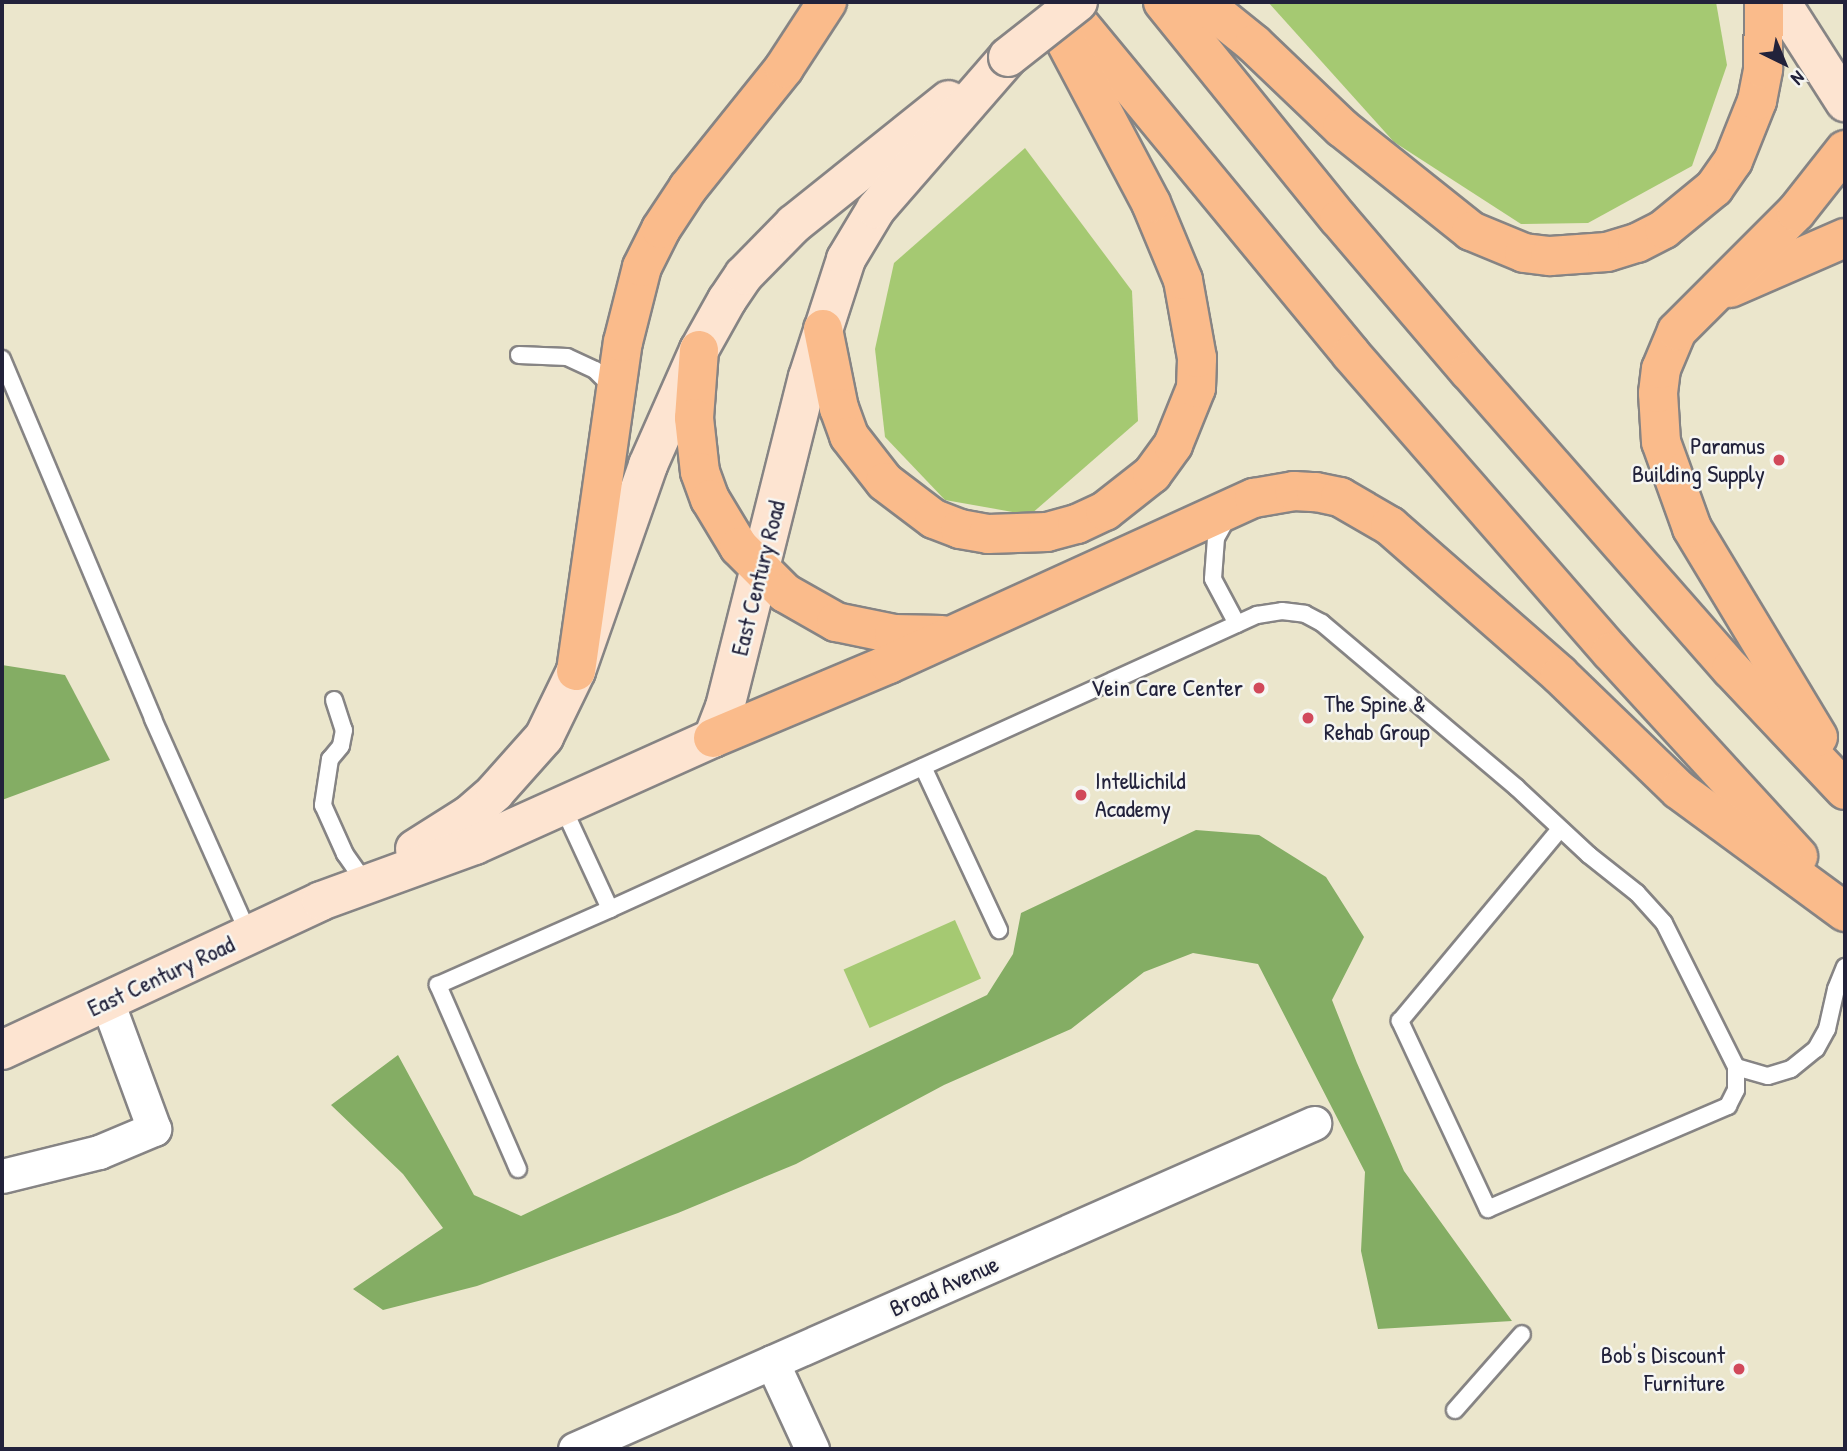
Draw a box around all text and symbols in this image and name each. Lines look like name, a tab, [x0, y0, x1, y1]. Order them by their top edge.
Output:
north arrow	[1749, 28, 1819, 98]
text: N	[1786, 65, 1811, 91]
place label: Paramus Building Supply	[1632, 432, 1765, 488]
marker: Paramus Building Supply	[1771, 452, 1787, 468]
street label: East Century Road	[725, 498, 791, 658]
place label: Vein Care Center	[1091, 674, 1243, 702]
marker: Vein Care Center	[1249, 678, 1269, 698]
place label: The Spine & Rehab Group	[1324, 690, 1430, 746]
marker: The Spine & Rehab Group	[1298, 708, 1318, 728]
place label: Intellichild Academy	[1095, 767, 1186, 823]
marker: Intellichild Academy	[1073, 787, 1089, 803]
street label: East Century Road	[83, 929, 239, 1023]
street label: Broad Avenue	[885, 1249, 1003, 1323]
place label: Bob's Discount Furniture	[1601, 1341, 1725, 1397]
marker: Bob's Discount Furniture	[1731, 1361, 1747, 1377]

